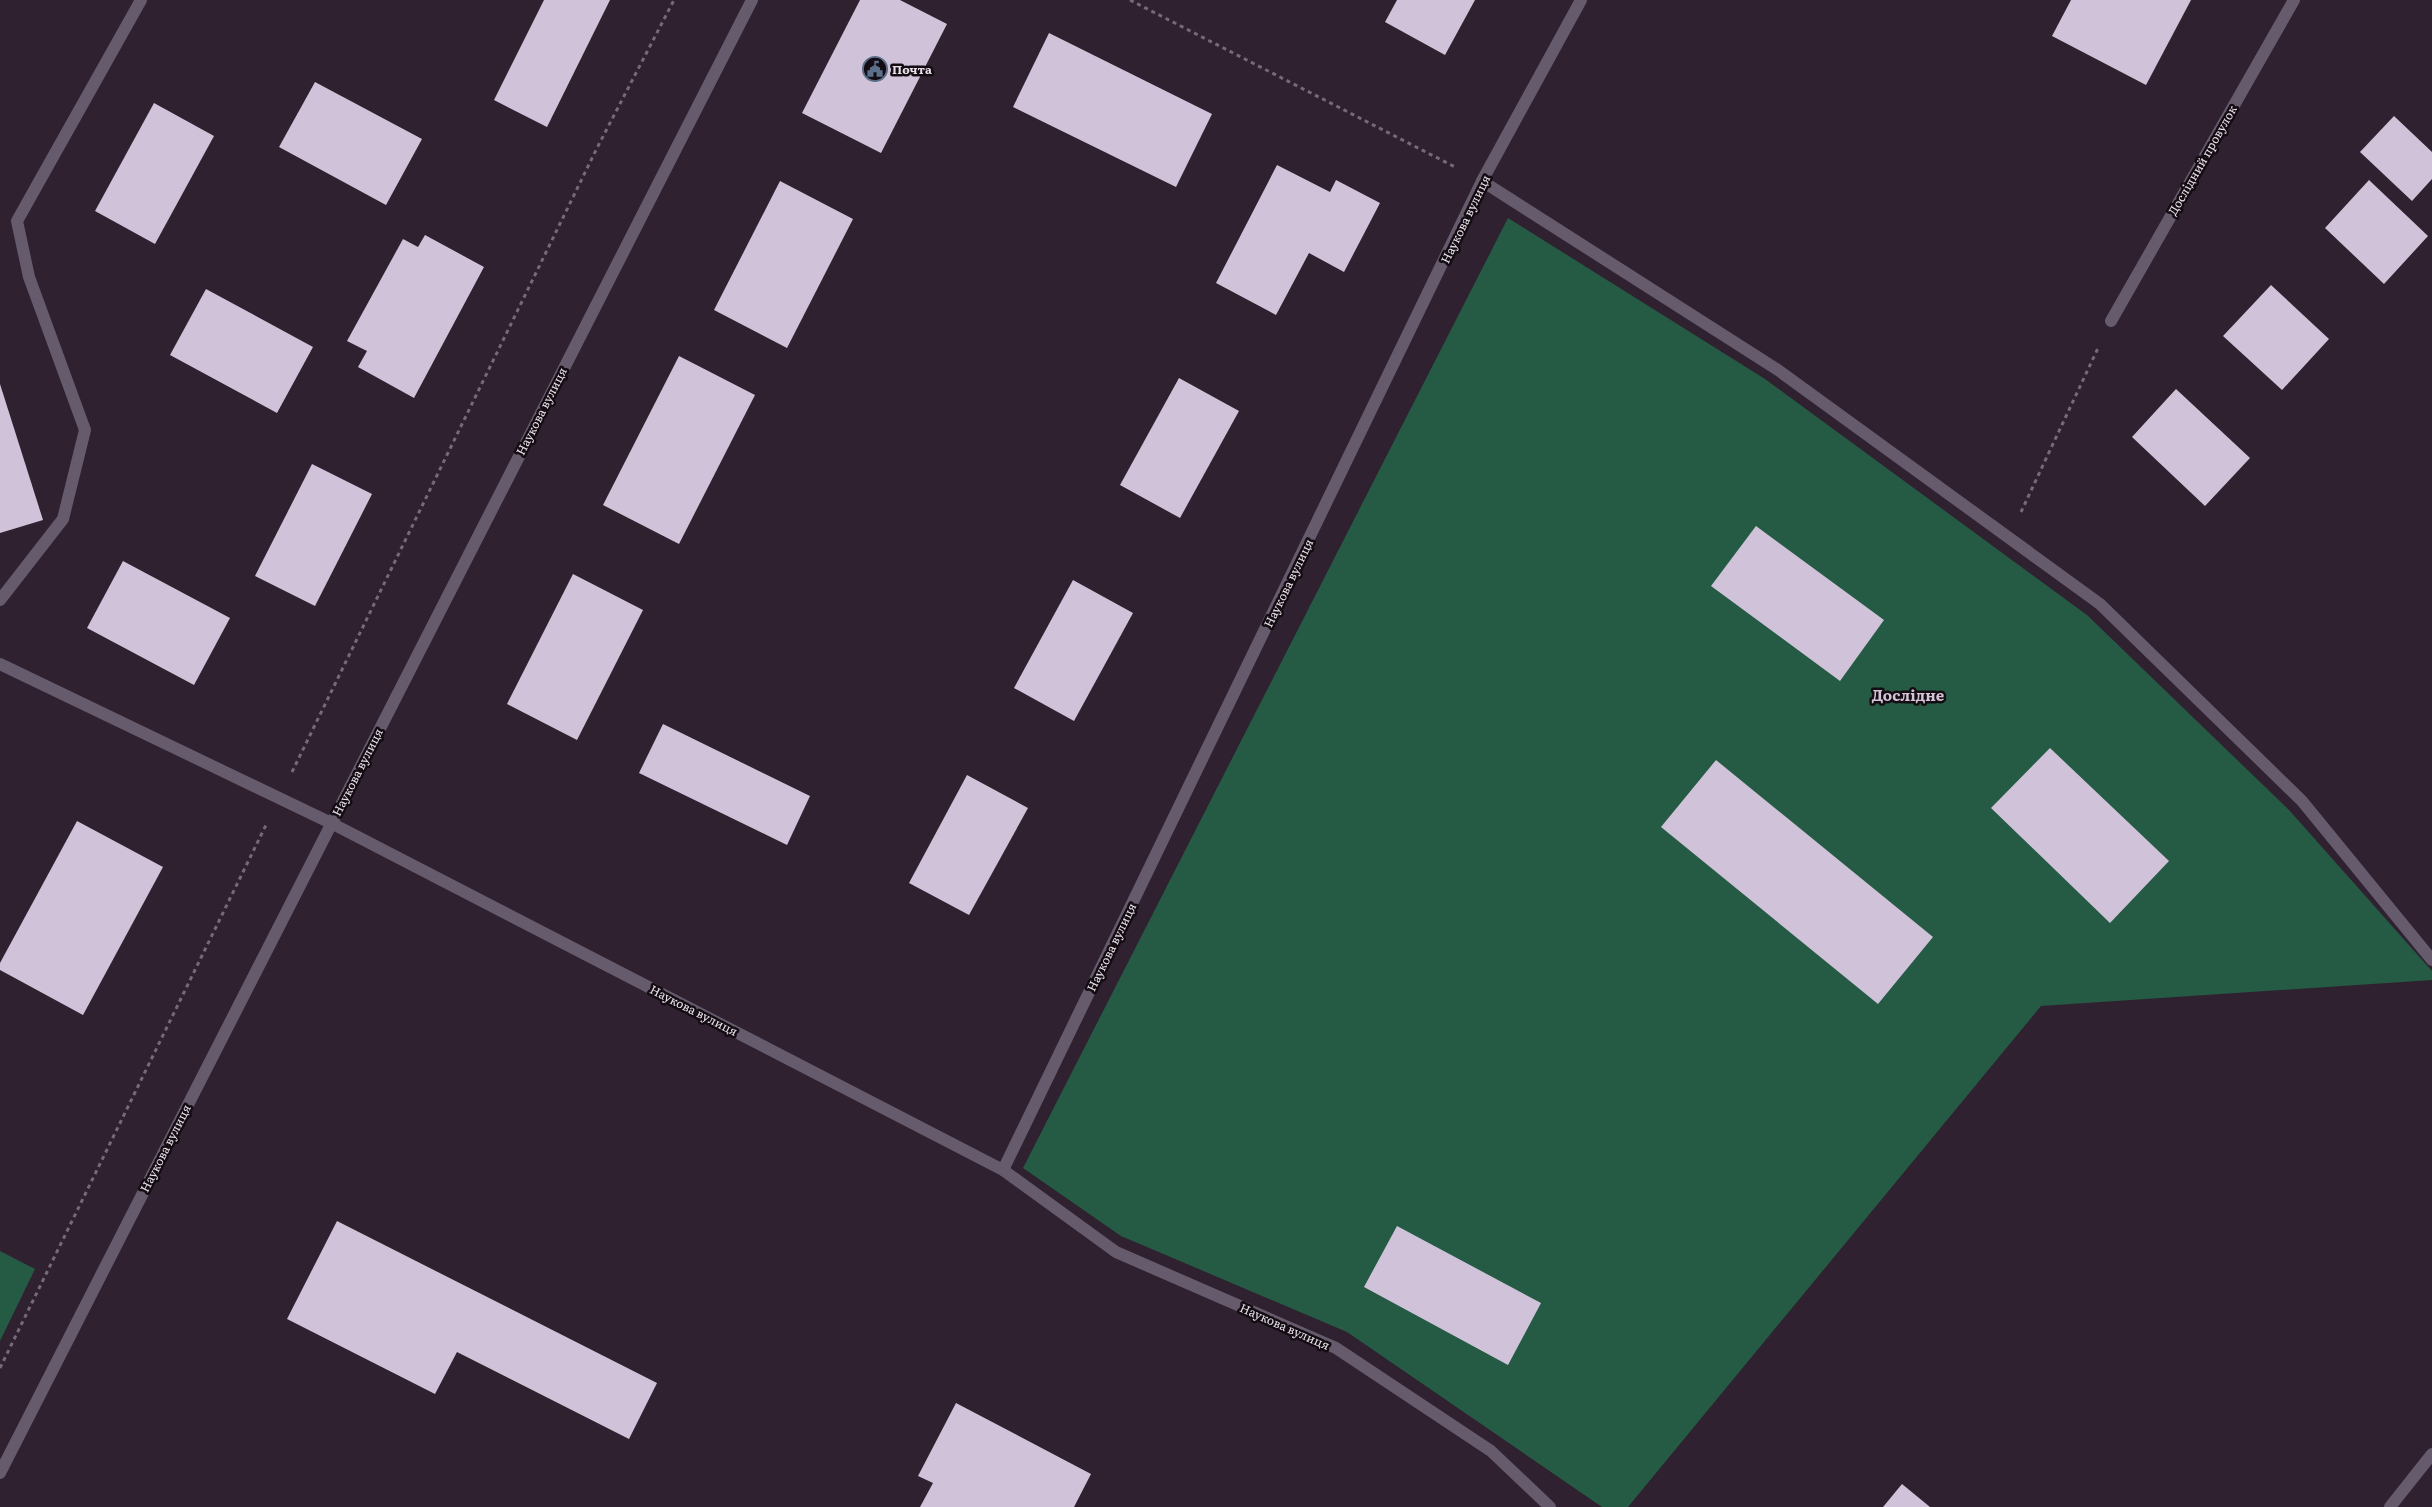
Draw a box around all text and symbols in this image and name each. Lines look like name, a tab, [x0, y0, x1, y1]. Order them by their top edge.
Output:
public building icon: Почта	[862, 56, 888, 82]
place label: Почта	[892, 60, 932, 78]
street label: Дослідний провулок	[2163, 102, 2241, 218]
street label: Наукова вулиця	[1436, 172, 1494, 266]
street label: Наукова вулиця	[511, 364, 571, 458]
street label: Наукова вулиця	[1259, 536, 1317, 630]
district label: Дослідне	[1872, 683, 1945, 706]
street label: Наукова вулиця	[327, 725, 387, 819]
street label: Наукова вулиця	[1082, 900, 1140, 994]
street label: Наукова вулиця	[647, 980, 741, 1040]
street label: Наукова вулиця	[135, 1101, 195, 1195]
street label: Наукова вулиця	[1237, 1298, 1333, 1354]

